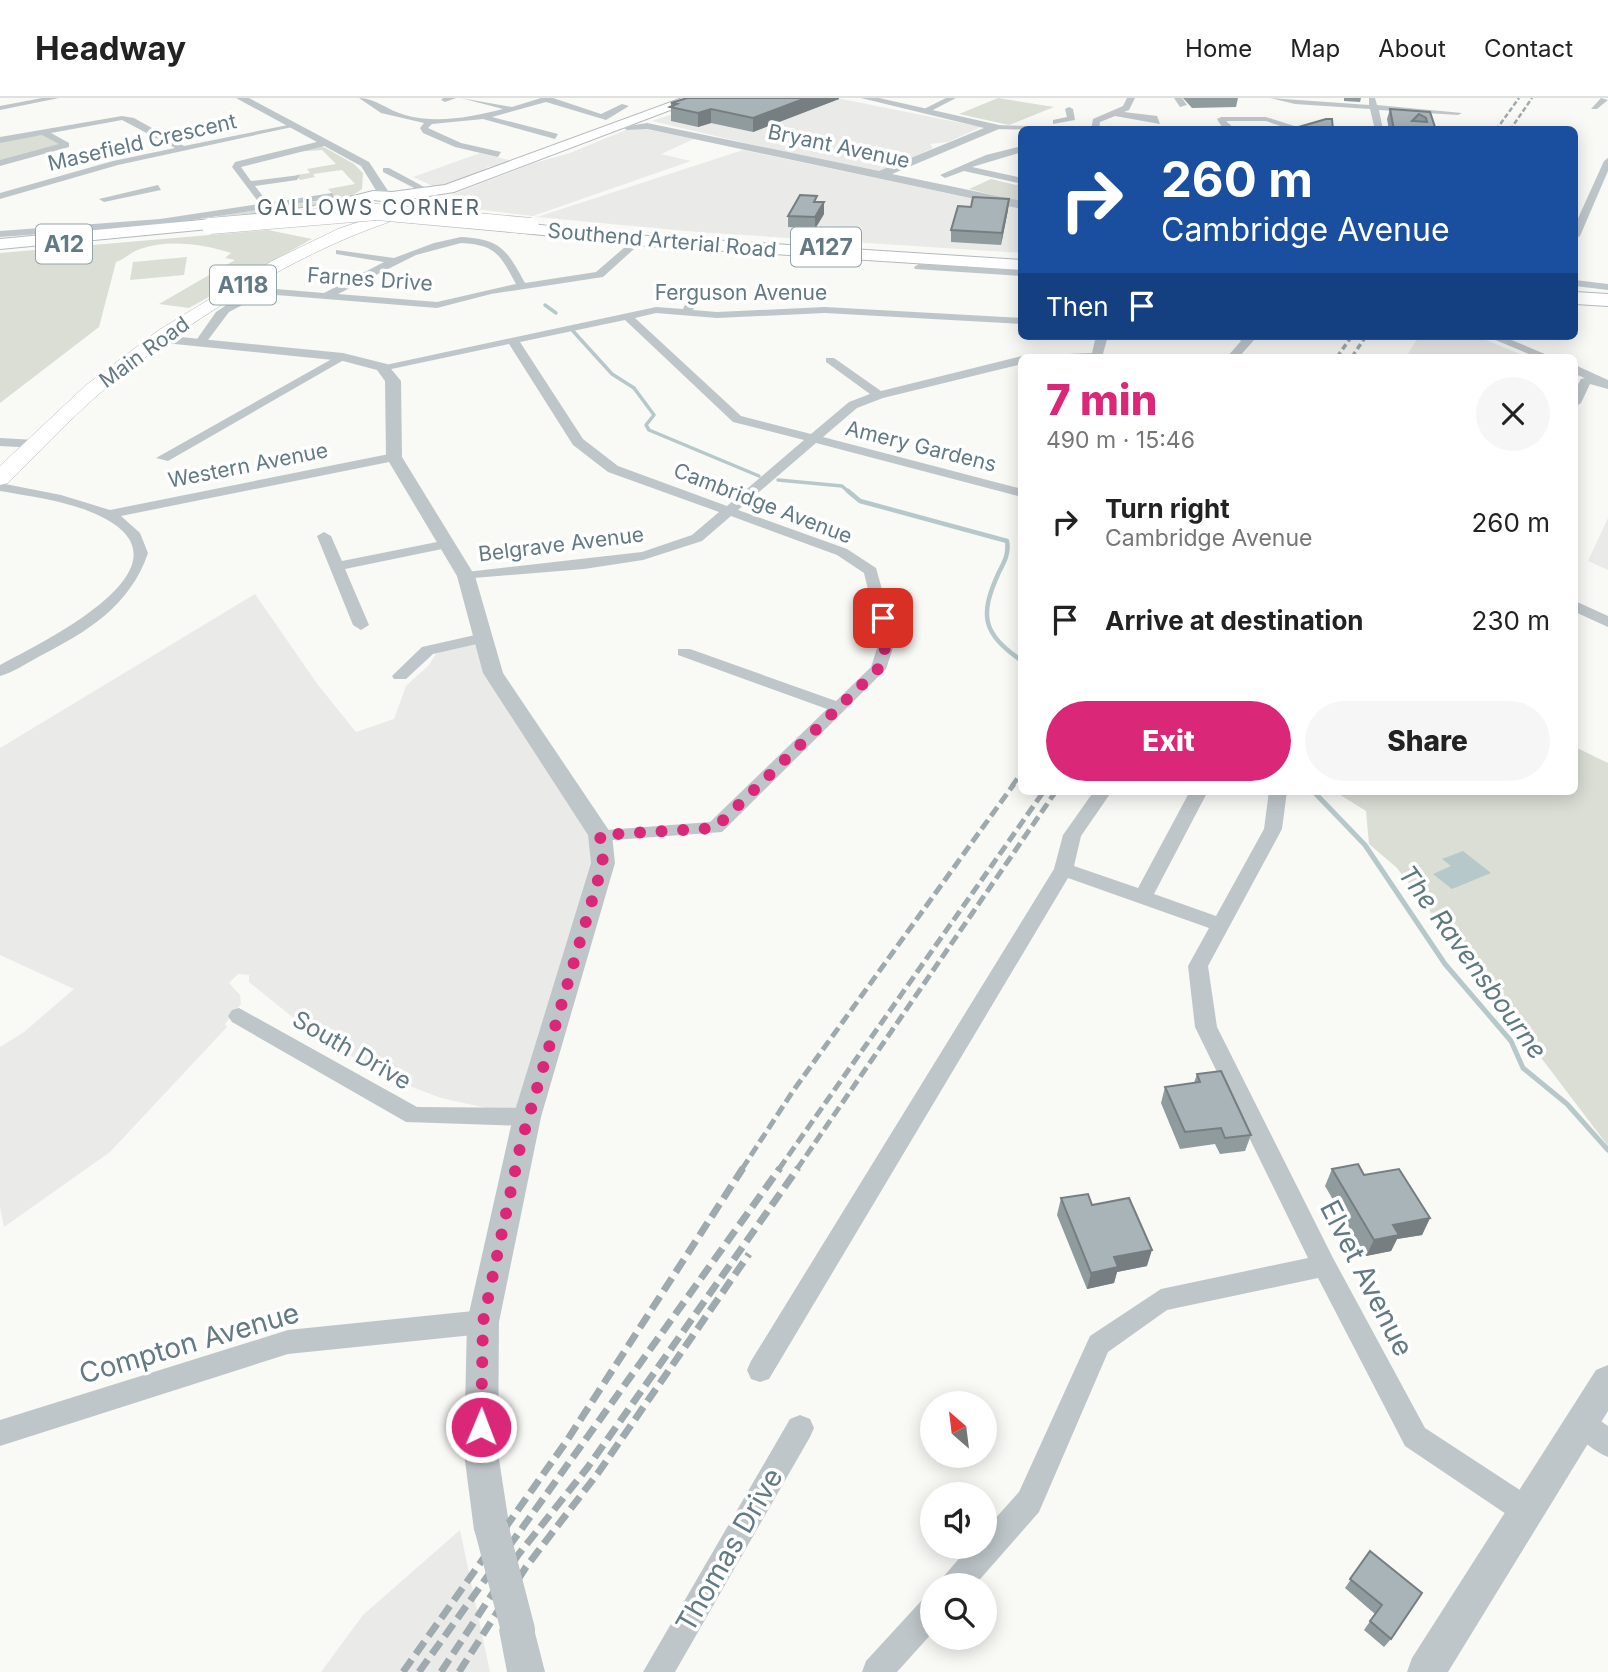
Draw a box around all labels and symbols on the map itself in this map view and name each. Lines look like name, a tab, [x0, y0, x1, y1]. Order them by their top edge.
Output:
street label: Masefield Crescent	[45, 108, 239, 176]
street label: Bryant Avenue	[766, 119, 912, 173]
district label: GALLOWS CORNER	[257, 195, 481, 220]
street label: Southend Arterial Road	[547, 218, 777, 262]
road number: A12	[36, 225, 92, 264]
road number: A127	[791, 228, 861, 266]
street label: Farnes Drive	[306, 262, 434, 296]
road number: A118	[210, 266, 276, 304]
street label: Ferguson Avenue	[655, 280, 827, 305]
street label: Main Road	[94, 311, 194, 393]
street label: Amery Gardens	[843, 415, 999, 477]
street label: Western Avenue	[166, 437, 330, 493]
street label: Cambridge Avenue	[670, 457, 856, 549]
street label: Belgrave Avenue	[477, 521, 645, 567]
pin	[853, 588, 913, 648]
water label: The Ravensbourne	[1392, 859, 1554, 1065]
street label: South Drive	[287, 1004, 417, 1096]
street label: Elvet Avenue	[1313, 1194, 1421, 1362]
street label: Compton Avenue	[75, 1295, 303, 1391]
position arrow	[444, 1390, 518, 1464]
north arrow	[920, 1391, 998, 1468]
street label: Thomas Drive	[668, 1462, 790, 1638]

